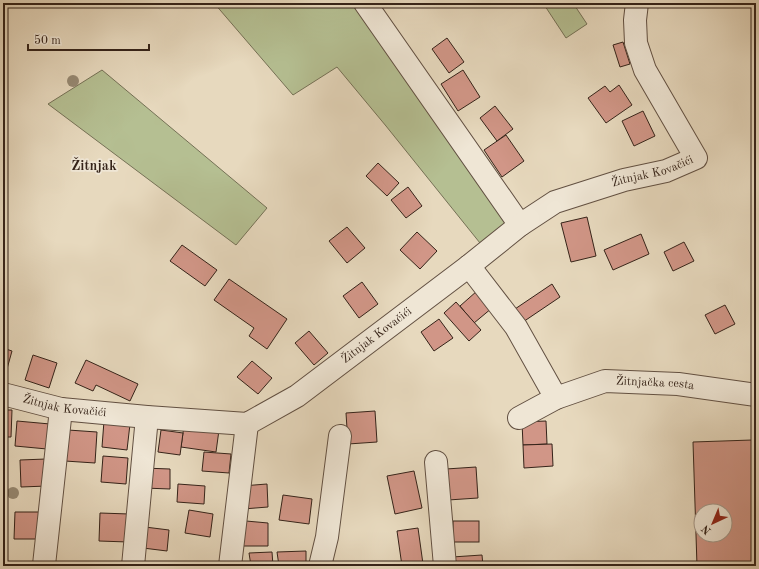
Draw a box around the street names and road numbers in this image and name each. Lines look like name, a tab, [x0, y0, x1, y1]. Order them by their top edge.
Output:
street label: Žitnjak Kovačići	[609, 154, 695, 190]
street label: Žitnjak Kovačići	[337, 305, 414, 366]
street label: Žitnjačka cesta	[616, 371, 695, 392]
street label: Žitnjak Kovačići	[22, 390, 107, 419]

